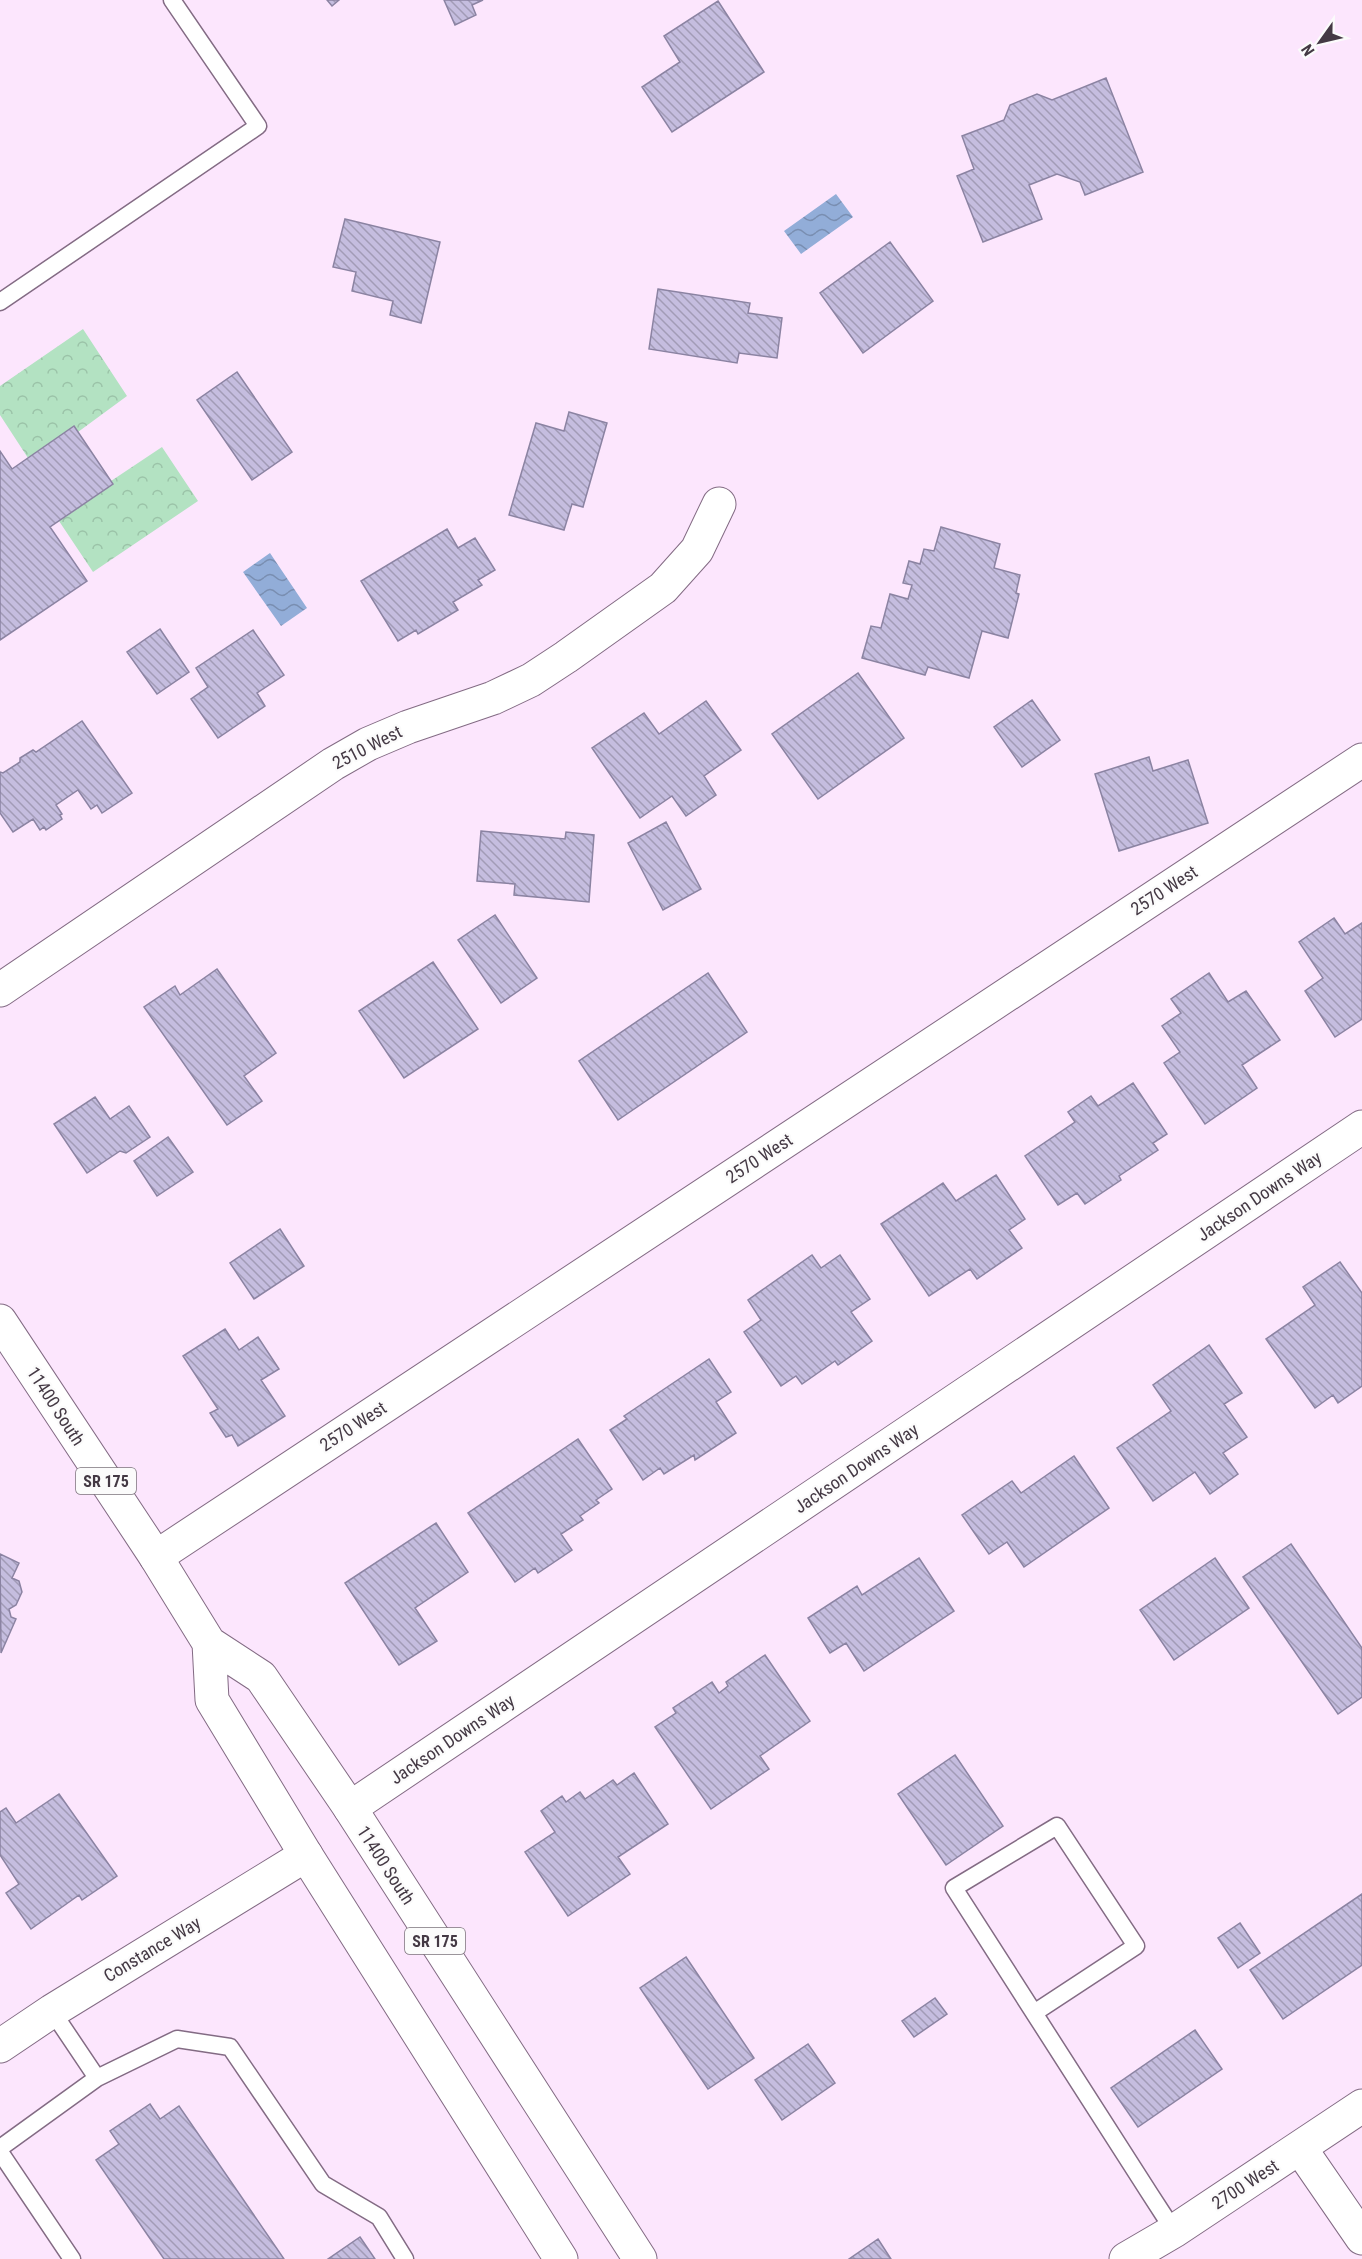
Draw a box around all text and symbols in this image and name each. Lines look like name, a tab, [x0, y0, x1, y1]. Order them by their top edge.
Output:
north arrow	[1290, 12, 1350, 72]
text: N	[1297, 41, 1319, 59]
street label: 2510 West	[329, 721, 405, 773]
street label: 2570 West	[1127, 861, 1201, 919]
street label: 2570 West	[722, 1129, 796, 1187]
street label: Jackson Downs Way	[1193, 1146, 1326, 1245]
street label: 11400 South	[23, 1363, 89, 1449]
street label: 2570 West	[316, 1397, 390, 1455]
street label: Jackson Downs Way	[790, 1418, 923, 1517]
road number: SR 175	[76, 1468, 136, 1494]
street label: Jackson Downs Way	[386, 1689, 519, 1788]
street label: 11400 South	[353, 1822, 419, 1908]
street label: Constance Way	[100, 1912, 205, 1986]
road number: SR 175	[405, 1928, 465, 1954]
street label: 2700 West	[1208, 2155, 1282, 2213]

